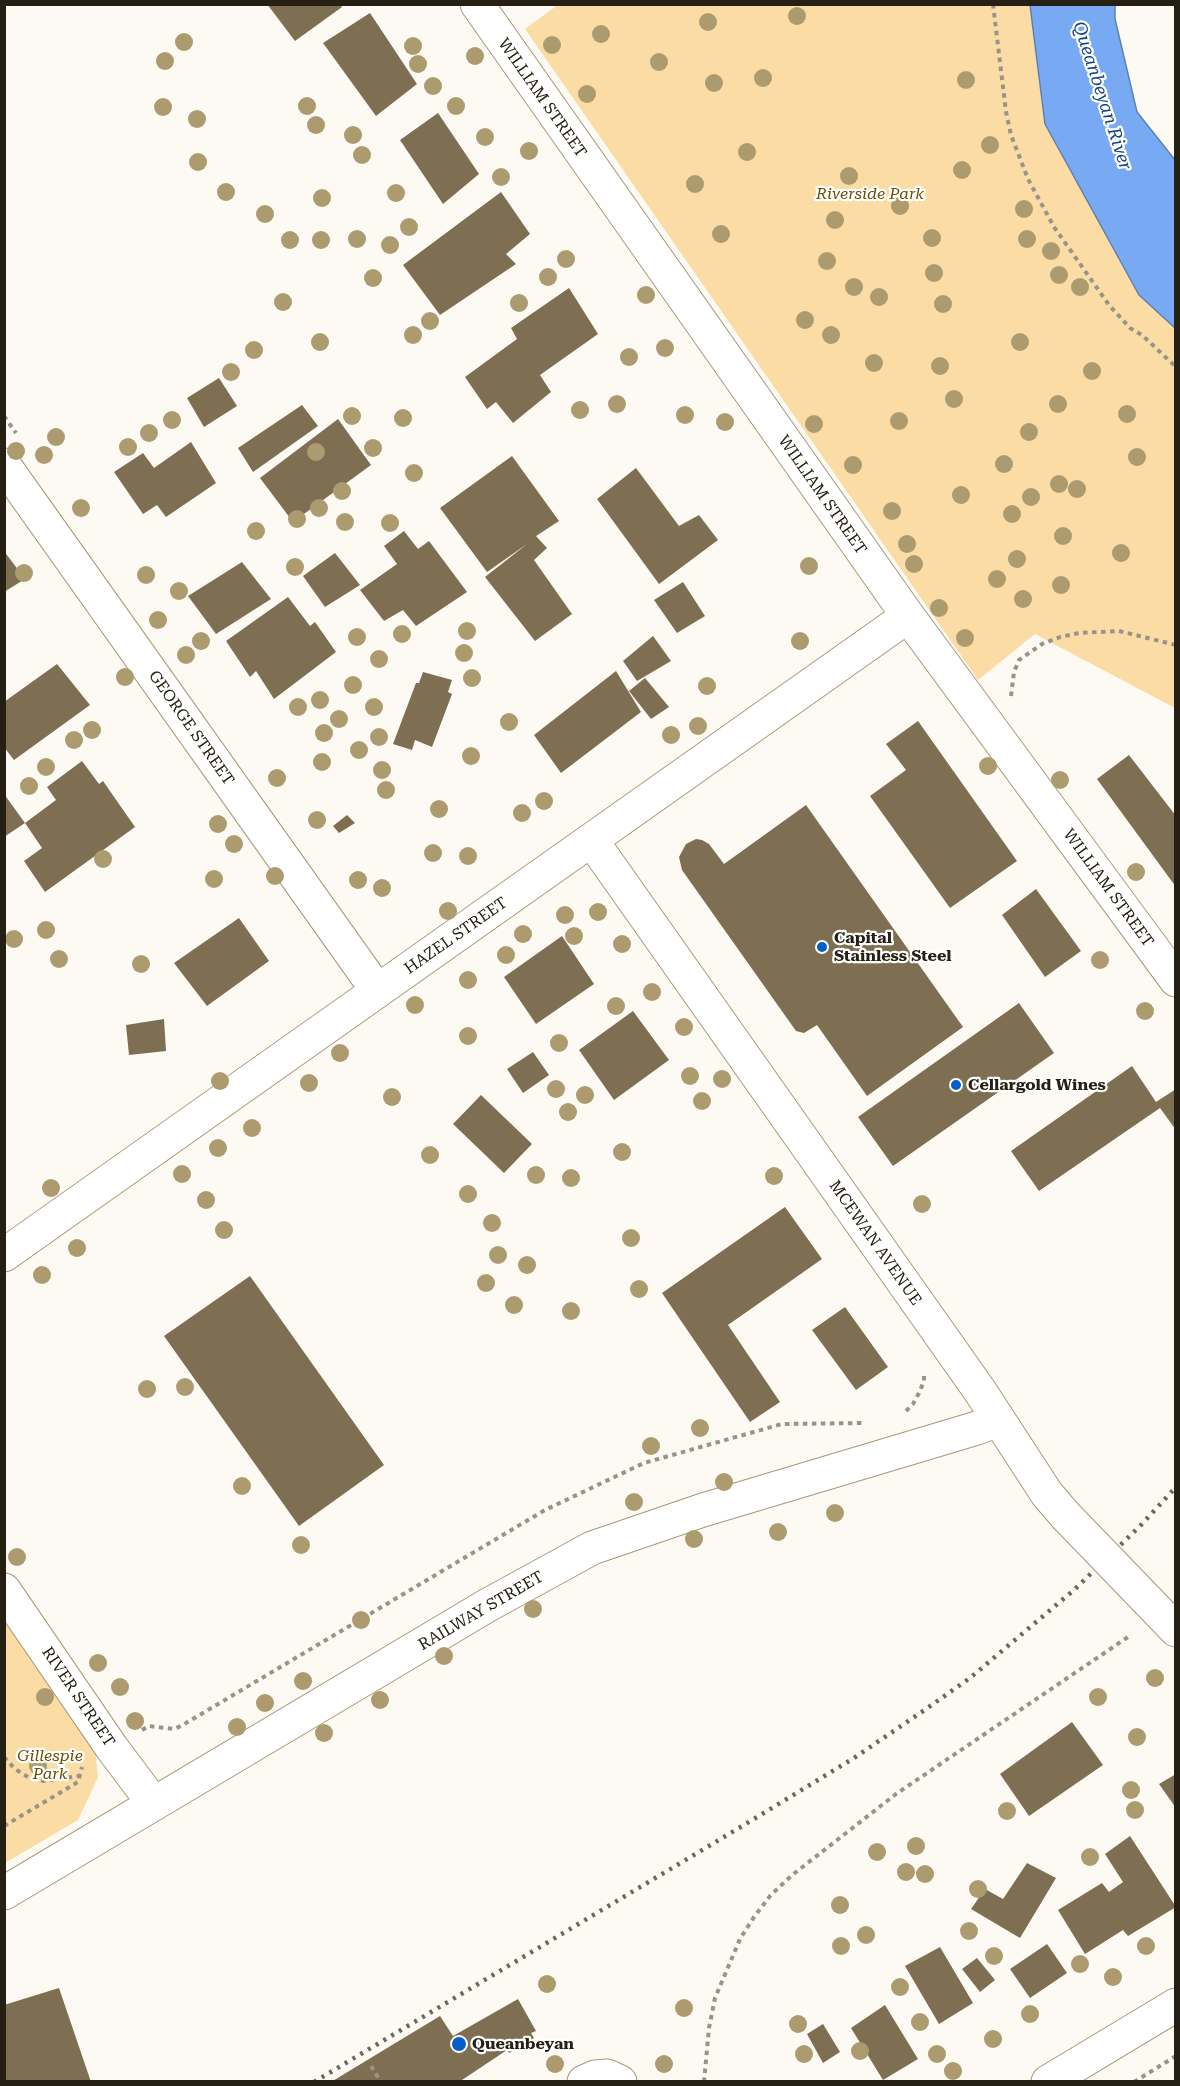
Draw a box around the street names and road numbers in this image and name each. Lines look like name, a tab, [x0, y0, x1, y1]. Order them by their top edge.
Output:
street label: WILLIAM STREET	[494, 35, 590, 161]
street label: WILLIAM STREET	[774, 432, 870, 558]
street label: GEORGE STREET	[144, 667, 238, 789]
street label: WILLIAM STREET	[1059, 825, 1157, 951]
street label: HAZEL STREET	[401, 893, 511, 979]
street label: MCEWAN AVENUE	[825, 1177, 925, 1309]
street label: RAILWAY STREET	[415, 1567, 547, 1655]
street label: RIVER STREET	[38, 1643, 118, 1751]

